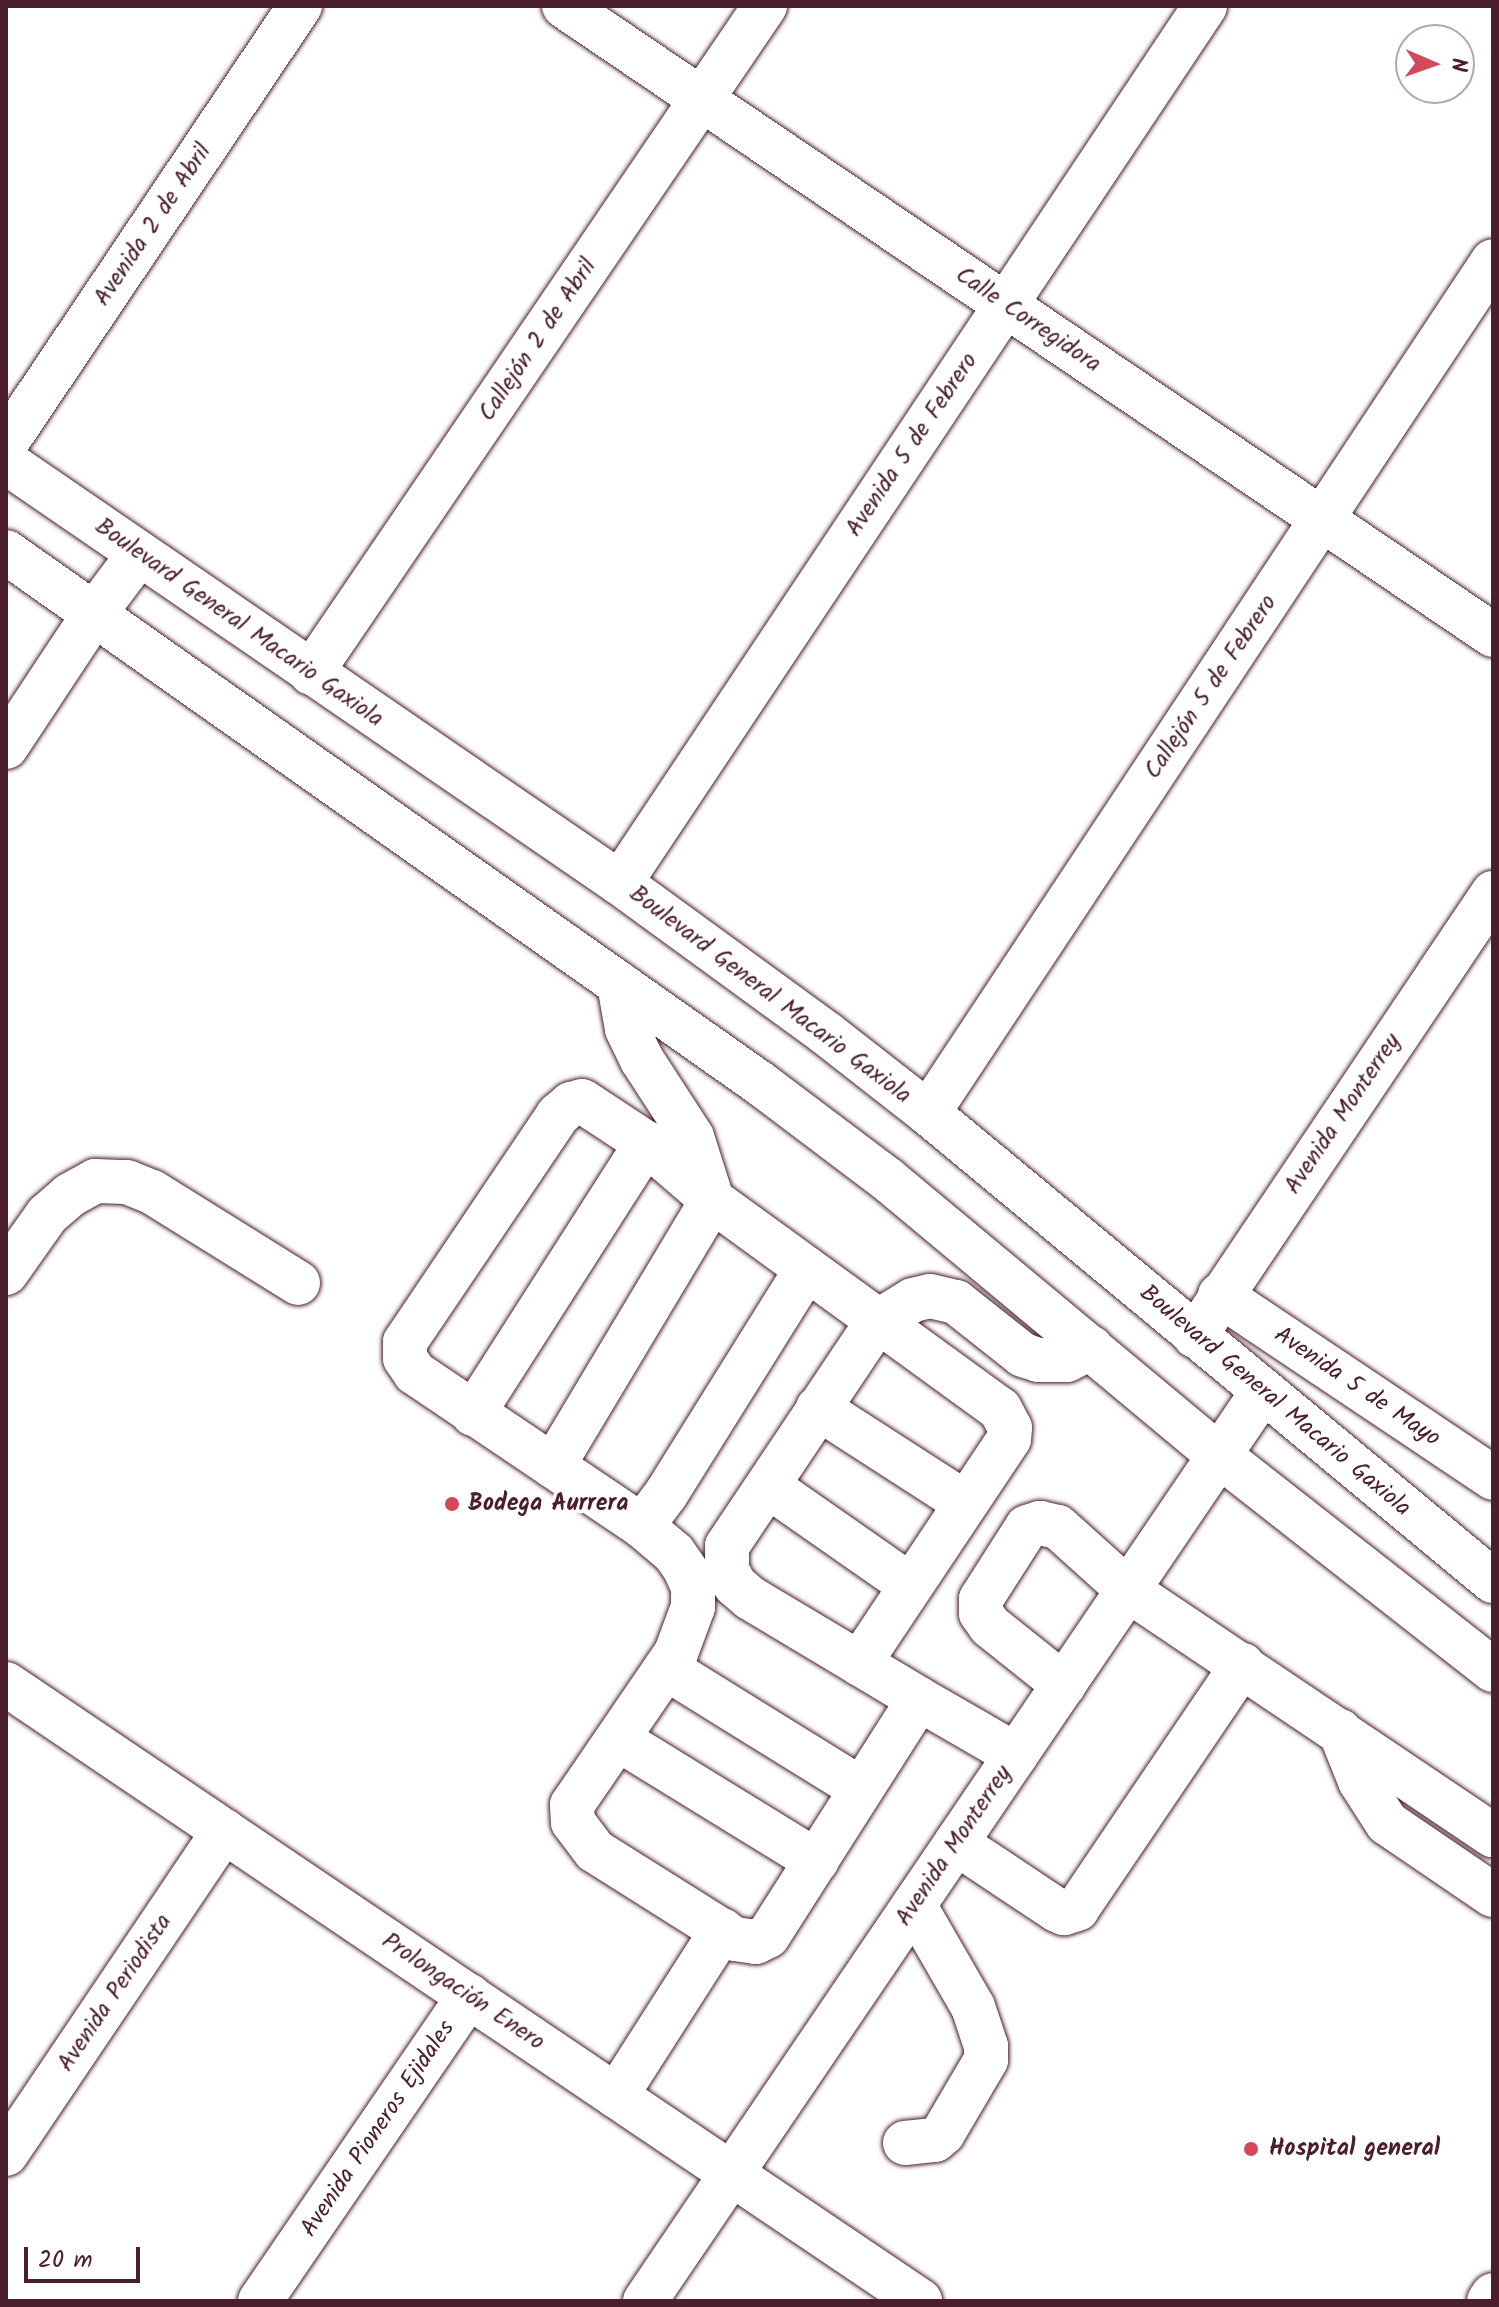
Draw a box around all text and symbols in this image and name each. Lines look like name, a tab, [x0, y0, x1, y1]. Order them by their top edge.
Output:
north arrow	[1395, 24, 1475, 104]
text: N	[1440, 57, 1475, 72]
street label: Avenida 2 de Abril	[88, 138, 218, 312]
street label: Callejón 2 de Abril	[473, 253, 603, 427]
street label: Calle Corregidora	[950, 261, 1106, 379]
street label: Avenida 5 de Febrero	[840, 348, 984, 542]
street label: Boulevard General Macario Gaxiola	[89, 512, 389, 734]
street label: Callejón 5 de Febrero	[1139, 589, 1283, 785]
street label: Boulevard General Macario Gaxiola	[623, 880, 917, 1110]
street label: Avenida Monterrey	[1279, 1028, 1407, 1200]
street label: Boulevard General Macario Gaxiola	[1134, 1279, 1416, 1523]
street label: Avenida 5 de Mayo	[1268, 1321, 1446, 1453]
place label: Bodega Aurrera	[468, 1490, 628, 1518]
marker: Bodega Aurrera	[443, 1495, 461, 1513]
street label: Avenida Monterrey	[890, 1760, 1018, 1932]
street label: Avenida Periodista	[52, 1909, 178, 2077]
street label: Prolongación Enero	[376, 1927, 550, 2057]
street label: Avenida Pioneros Ejidales	[295, 2015, 461, 2243]
place label: Hospital general	[1269, 2135, 1440, 2163]
marker: Hospital general	[1240, 2138, 1262, 2160]
scale bar	[28, 2231, 144, 2281]
text: 20 m	[38, 2241, 93, 2280]

